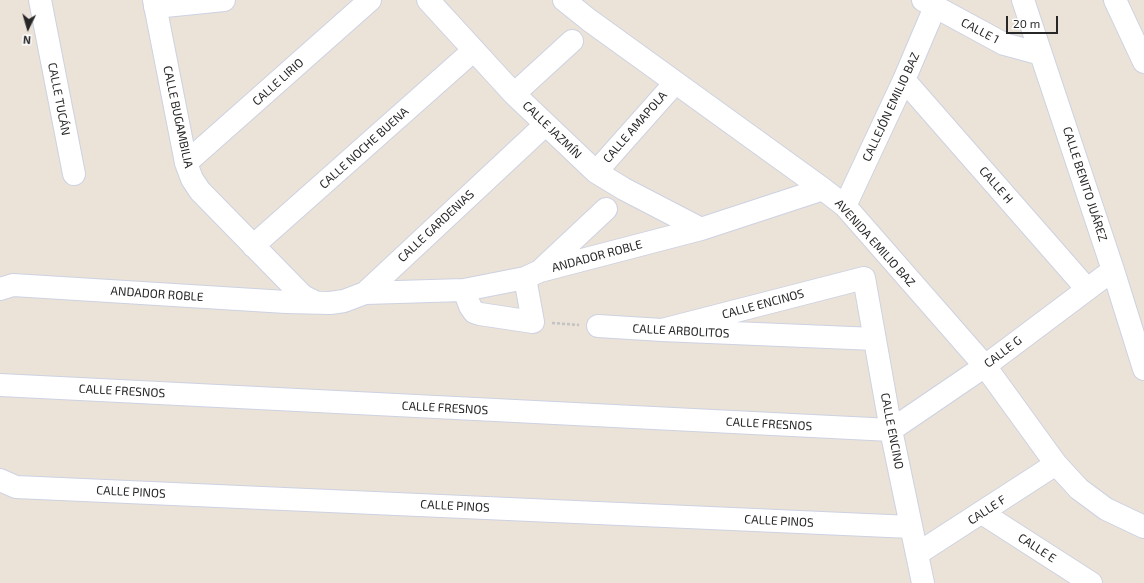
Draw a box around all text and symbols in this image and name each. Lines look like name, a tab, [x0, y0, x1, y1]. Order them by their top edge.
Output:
north arrow	[8, 8, 48, 48]
scale bar	[1008, 8, 1060, 34]
street label: CALLE 1	[959, 15, 1001, 47]
text: 20 m	[1013, 16, 1040, 30]
text: N	[22, 34, 31, 47]
street label: CALLEJÓN EMILIO BAZ	[859, 50, 923, 164]
street label: CALLE LIRIO	[249, 55, 307, 109]
street label: CALLE TUCÁN	[45, 61, 73, 137]
street label: CALLE BUGAMBILIA	[160, 64, 196, 170]
street label: CALLE AMAPOLA	[600, 88, 670, 166]
street label: CALLE JAZMÍN	[519, 98, 585, 162]
street label: CALLE NOCHE BUENA	[317, 104, 411, 192]
street label: CALLE BENITO JUÁREZ	[1060, 125, 1110, 243]
street label: CALLE H	[976, 164, 1016, 206]
street label: CALLE GARDENIAS	[395, 187, 477, 265]
street label: AVENIDA EMILIO BAZ	[832, 196, 918, 290]
street label: ANDADOR ROBLE	[550, 237, 644, 275]
street label: ANDADOR ROBLE	[110, 284, 204, 304]
street label: CALLE ENCINOS	[720, 286, 806, 322]
street label: CALLE ARBOLITOS	[632, 321, 730, 341]
street label: CALLE G	[981, 333, 1025, 371]
street label: CALLE FRESNOS	[78, 382, 166, 400]
street label: CALLE ENCINO	[878, 392, 906, 470]
street label: CALLE FRESNOS	[401, 399, 489, 417]
street label: CALLE FRESNOS	[725, 415, 813, 433]
street label: CALLE PINOS	[96, 483, 166, 501]
street label: CALLE F	[965, 492, 1009, 528]
street label: CALLE PINOS	[420, 497, 490, 515]
street label: CALLE PINOS	[744, 512, 814, 530]
street label: CALLE E	[1015, 530, 1059, 566]

